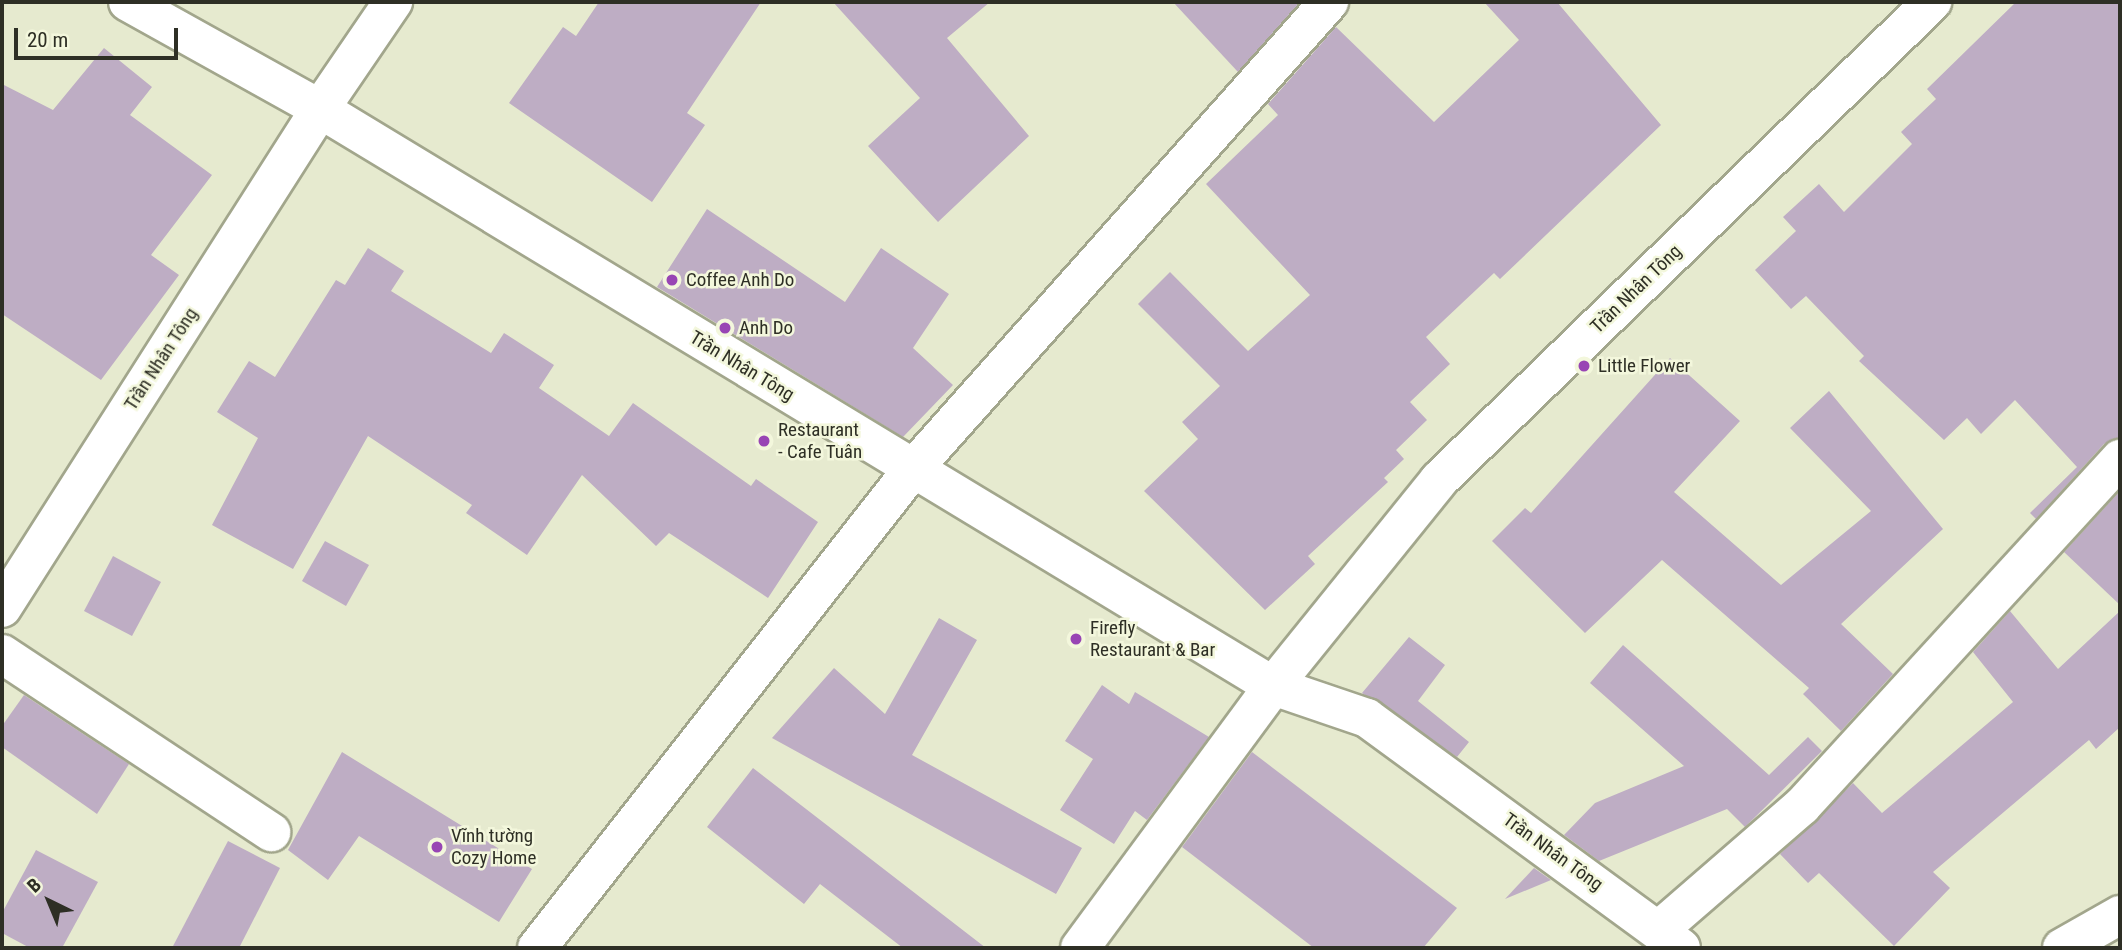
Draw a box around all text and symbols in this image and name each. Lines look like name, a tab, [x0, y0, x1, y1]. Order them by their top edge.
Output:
scale bar	[18, 14, 182, 58]
text: 20 m	[27, 28, 68, 52]
street label: Trần Nhân Tông	[1586, 240, 1686, 338]
place label: Coffee Anh Do	[686, 269, 794, 291]
marker: Coffee Anh Do	[664, 272, 680, 288]
street label: Trần Nhân Tông	[119, 303, 203, 415]
place label: Anh Do	[739, 317, 793, 339]
marker: Anh Do	[717, 320, 733, 336]
street label: Trần Nhân Tông	[686, 326, 798, 406]
place label: Little Flower	[1598, 355, 1690, 377]
marker: Little Flower	[1576, 358, 1592, 374]
place label: Restaurant - Cafe Tuân	[778, 419, 862, 463]
marker: Restaurant - Cafe Tuân	[756, 433, 772, 449]
place label: Firefly Restaurant & Bar	[1090, 617, 1215, 661]
marker: Firefly Restaurant & Bar	[1068, 631, 1084, 647]
street label: Trần Nhân Tông	[1499, 808, 1607, 896]
place label: Vĩnh tường Cozy Home	[451, 825, 536, 869]
marker: Vĩnh tường Cozy Home	[429, 839, 445, 855]
north arrow	[14, 866, 84, 936]
text: B	[23, 873, 46, 897]

